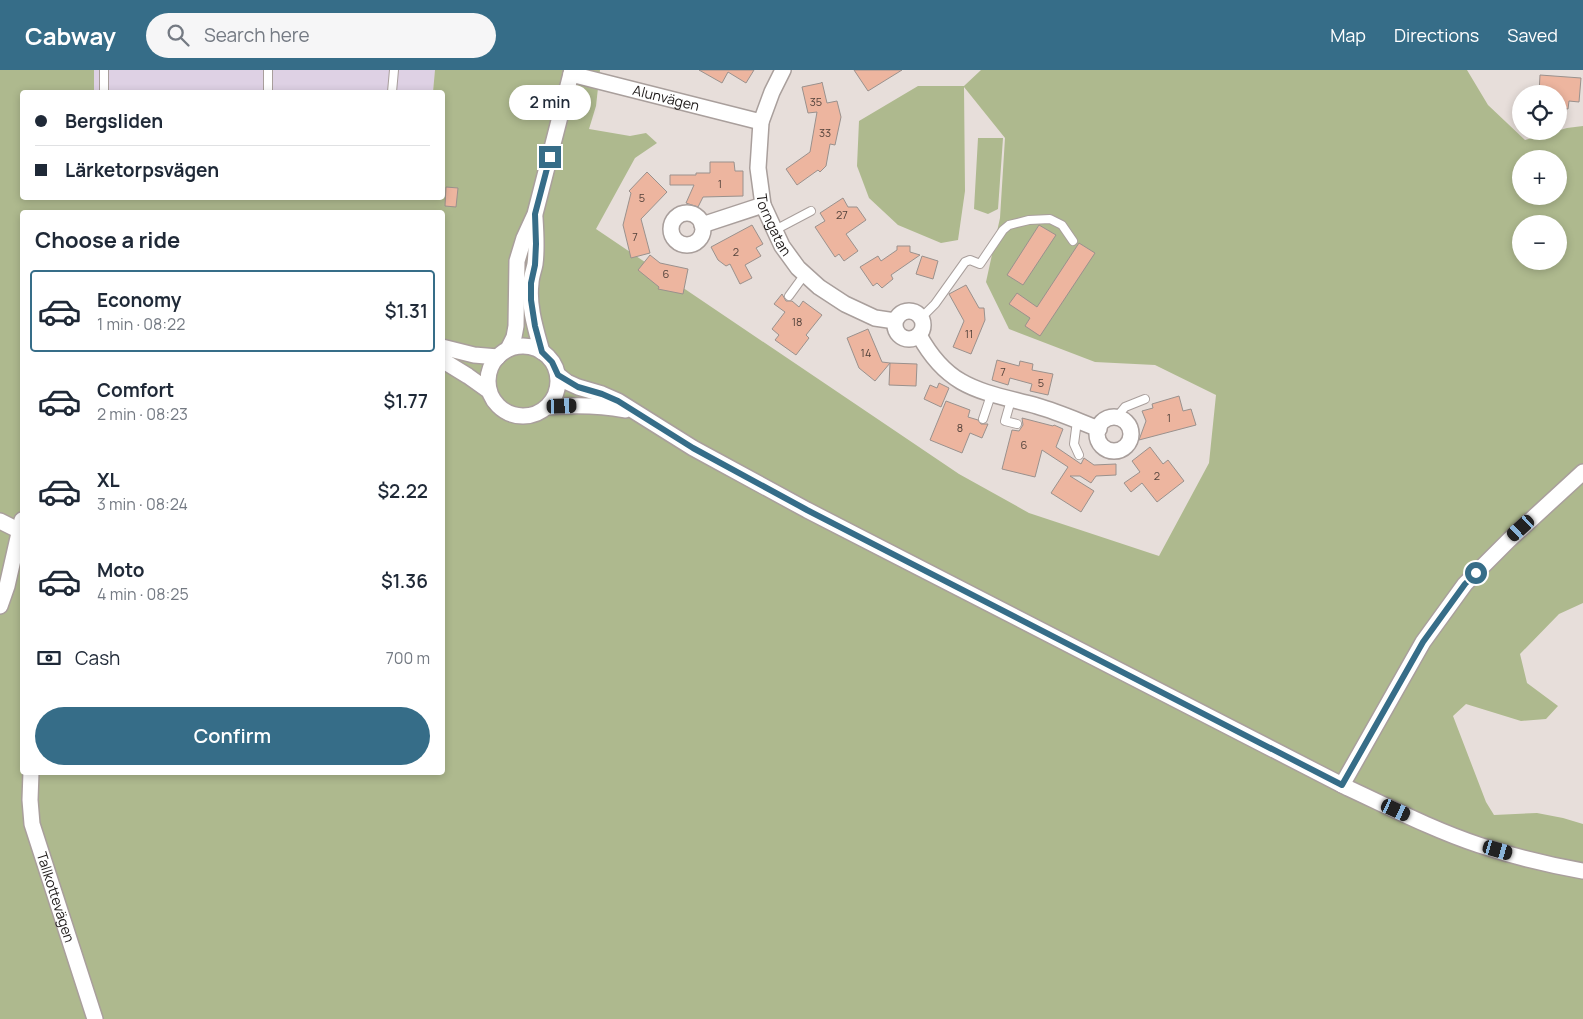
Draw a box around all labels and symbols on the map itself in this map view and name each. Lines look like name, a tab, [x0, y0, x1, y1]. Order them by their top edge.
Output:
street label: Alunvägen	[631, 80, 701, 115]
callout: 2 min	[509, 84, 591, 119]
house number: 35	[810, 94, 822, 109]
house number: 33	[819, 125, 831, 140]
route end	[539, 146, 561, 168]
house number: 1	[718, 176, 722, 191]
house number: 5	[639, 190, 645, 205]
street label: Torngatan	[753, 192, 796, 260]
house number: 27	[836, 207, 848, 222]
house number: 7	[632, 229, 638, 244]
house number: 2	[733, 244, 739, 259]
house number: 6	[663, 266, 670, 281]
house number: 18	[792, 314, 802, 329]
house number: 11	[965, 326, 973, 341]
house number: 14	[861, 345, 871, 360]
house number: 7	[1000, 364, 1006, 379]
house number: 5	[1038, 375, 1044, 390]
car	[546, 398, 577, 414]
house number: 1	[1167, 410, 1171, 425]
house number: 8	[957, 420, 963, 435]
house number: 6	[1021, 437, 1028, 452]
house number: 2	[1154, 468, 1160, 483]
car	[1504, 512, 1537, 544]
route start	[1465, 562, 1487, 584]
car	[1379, 797, 1412, 823]
car	[1481, 839, 1514, 861]
street label: Tallkottevägen	[33, 849, 80, 945]

